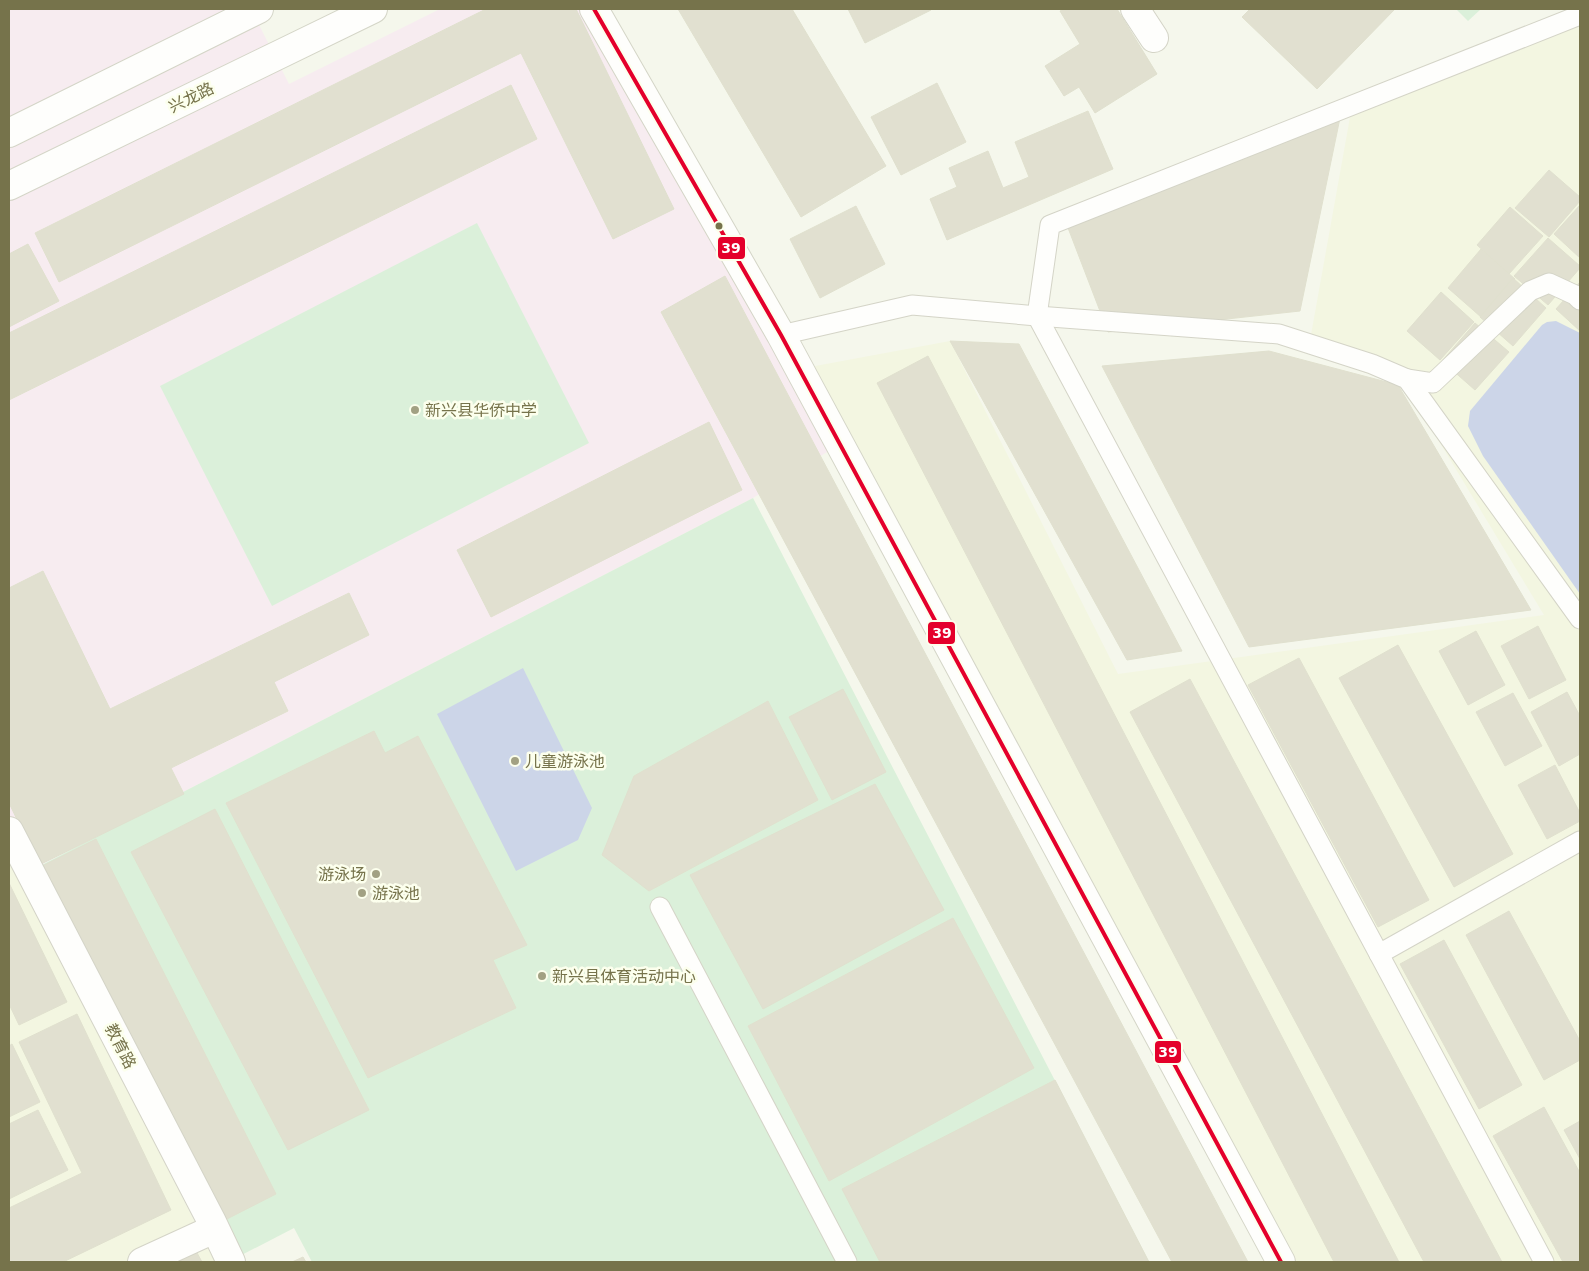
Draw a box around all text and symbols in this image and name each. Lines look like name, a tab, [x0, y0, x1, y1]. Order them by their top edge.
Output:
street label: 兴龙路	[165, 78, 217, 117]
unlabelled marker	[714, 221, 724, 231]
line badge: 39	[717, 236, 746, 260]
text: 39	[721, 240, 741, 256]
place label: 新兴县华侨中学	[425, 401, 537, 420]
marker: 新兴县华侨中学	[409, 404, 421, 416]
line badge: 39	[927, 621, 956, 645]
text: 39	[932, 625, 952, 641]
place label: 儿童游泳池	[525, 752, 605, 771]
marker: 儿童游泳池	[509, 755, 521, 767]
place label: 游泳场	[318, 865, 366, 884]
marker: 游泳场	[370, 868, 382, 880]
place label: 游泳池	[372, 884, 420, 903]
marker: 游泳池	[356, 887, 368, 899]
place label: 新兴县体育活动中心	[552, 967, 696, 986]
marker: 新兴县体育活动中心	[536, 970, 548, 982]
street label: 教育路	[101, 1021, 140, 1072]
line badge: 39	[1154, 1040, 1182, 1064]
text: 39	[1158, 1044, 1178, 1060]

